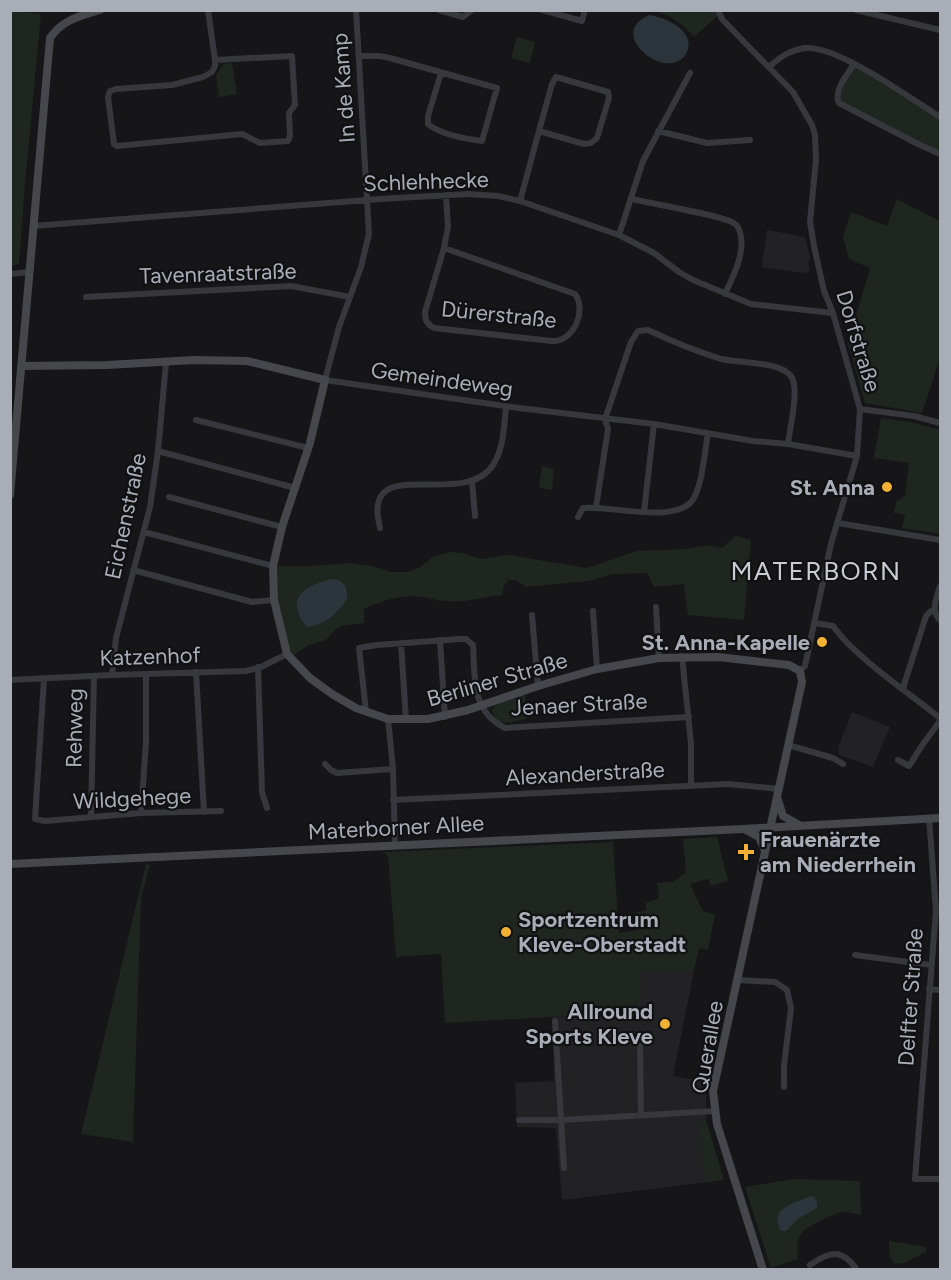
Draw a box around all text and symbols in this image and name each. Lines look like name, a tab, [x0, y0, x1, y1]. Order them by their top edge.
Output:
street label: In de Kamp	[326, 32, 361, 144]
street label: Schlehhecke	[363, 166, 489, 197]
street label: Tavenraatstraße	[139, 257, 297, 290]
street label: Dorfstraße	[830, 287, 887, 395]
street label: Dürerstraße	[440, 295, 558, 334]
street label: Gemeindeweg	[369, 356, 515, 403]
street label: Eichenstraße	[99, 451, 152, 582]
place label: St. Anna	[790, 474, 875, 501]
marker: St. Anna	[880, 480, 894, 494]
district label: MATERBORN	[730, 555, 902, 587]
place label: St. Anna-Kapelle	[642, 629, 810, 656]
marker: St. Anna-Kapelle	[815, 635, 829, 649]
street label: Katzenhof	[99, 641, 202, 672]
street label: Berliner Straße	[424, 647, 571, 712]
street label: Jenaer Straße	[510, 687, 648, 722]
street label: Rehweg	[60, 688, 89, 768]
street label: Alexanderstraße	[505, 756, 665, 791]
street label: Wildgehege	[72, 782, 192, 815]
street label: Materborner Allee	[307, 809, 485, 846]
place label: Frauenärzte am Niederrhein	[760, 826, 916, 878]
marker: Frauenärzte am Niederrhein	[737, 843, 755, 861]
place label: Sportzentrum Kleve-Oberstadt	[518, 906, 686, 958]
marker: Sportzentrum Kleve-Oberstadt	[499, 925, 513, 939]
street label: Delfter Straße	[892, 927, 929, 1067]
place label: Allround Sports Kleve	[525, 998, 653, 1050]
street label: Querallee	[686, 999, 729, 1096]
marker: Allround Sports Kleve	[658, 1017, 672, 1031]

